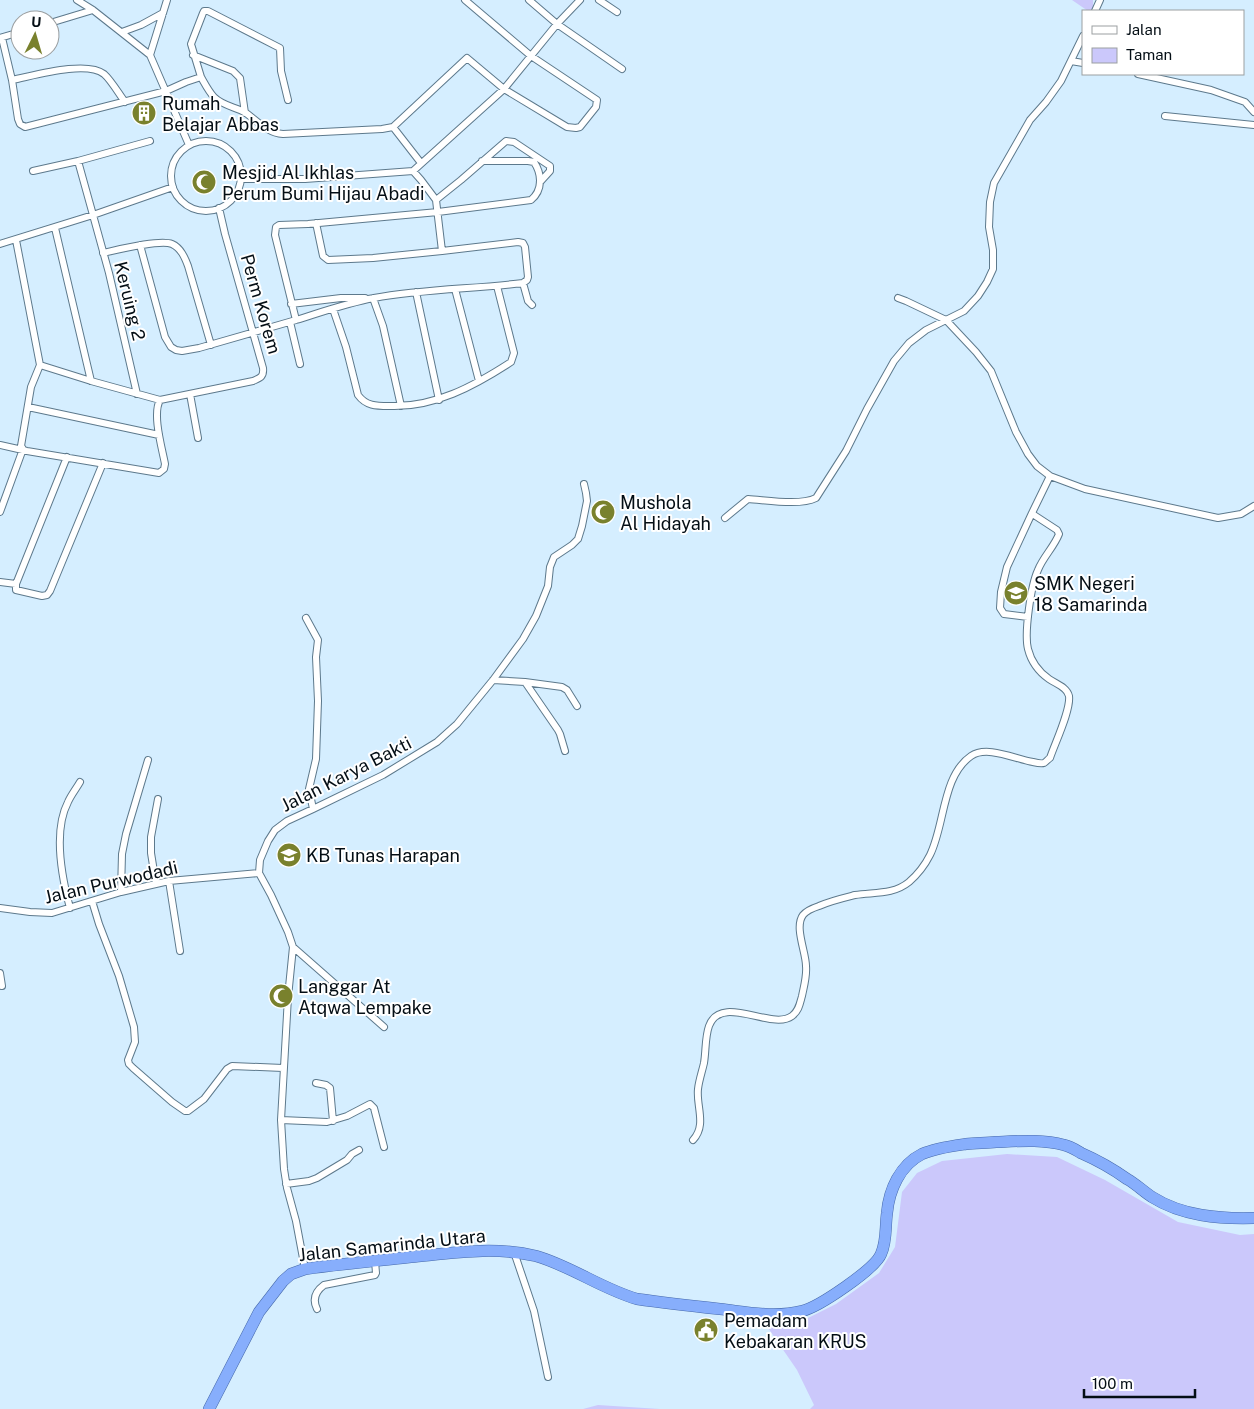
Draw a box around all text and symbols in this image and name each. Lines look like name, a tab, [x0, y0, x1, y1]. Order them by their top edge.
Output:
north arrow	[10, 10, 60, 60]
legend	[1082, 10, 1244, 75]
text: U	[30, 14, 42, 30]
text: Jalan	[1126, 21, 1162, 38]
text: Taman	[1126, 46, 1172, 63]
place label: Rumah Belajar Abbas	[162, 93, 279, 135]
building icon: Rumah Belajar Abbas	[131, 100, 157, 126]
place label: Mesjid Al Ikhlas Perum Bumi Hijau Abadi	[222, 162, 425, 204]
mosque icon: Mesjid Al Ikhlas Perum Bumi Hijau Abadi	[191, 169, 217, 195]
street label: Perm Korem	[237, 252, 285, 356]
street label: Keruing 2	[110, 259, 150, 343]
place label: Mushola Al Hidayah	[620, 492, 711, 534]
mosque icon: Mushola Al Hidayah	[590, 499, 616, 525]
place label: SMK Negeri 18 Samarinda	[1034, 573, 1148, 615]
school or university icon: SMK Negeri 18 Samarinda	[1003, 580, 1029, 606]
street label: Jalan Karya Bakti	[277, 732, 415, 816]
school or university icon: KB Tunas Harapan	[276, 842, 302, 868]
place label: KB Tunas Harapan	[306, 845, 460, 866]
street label: Jalan Purwodadi	[42, 856, 180, 908]
place label: Langgar At Atqwa Lempake	[298, 976, 432, 1018]
mosque icon: Langgar At Atqwa Lempake	[268, 983, 294, 1009]
street label: Jalan Samarinda Utara	[297, 1225, 487, 1265]
place label: Pemadam Kebakaran KRUS	[724, 1310, 867, 1352]
public building icon: Pemadam Kebakaran KRUS	[693, 1317, 719, 1343]
scale bar	[1084, 1366, 1195, 1398]
text: 100 m	[1092, 1375, 1133, 1392]

